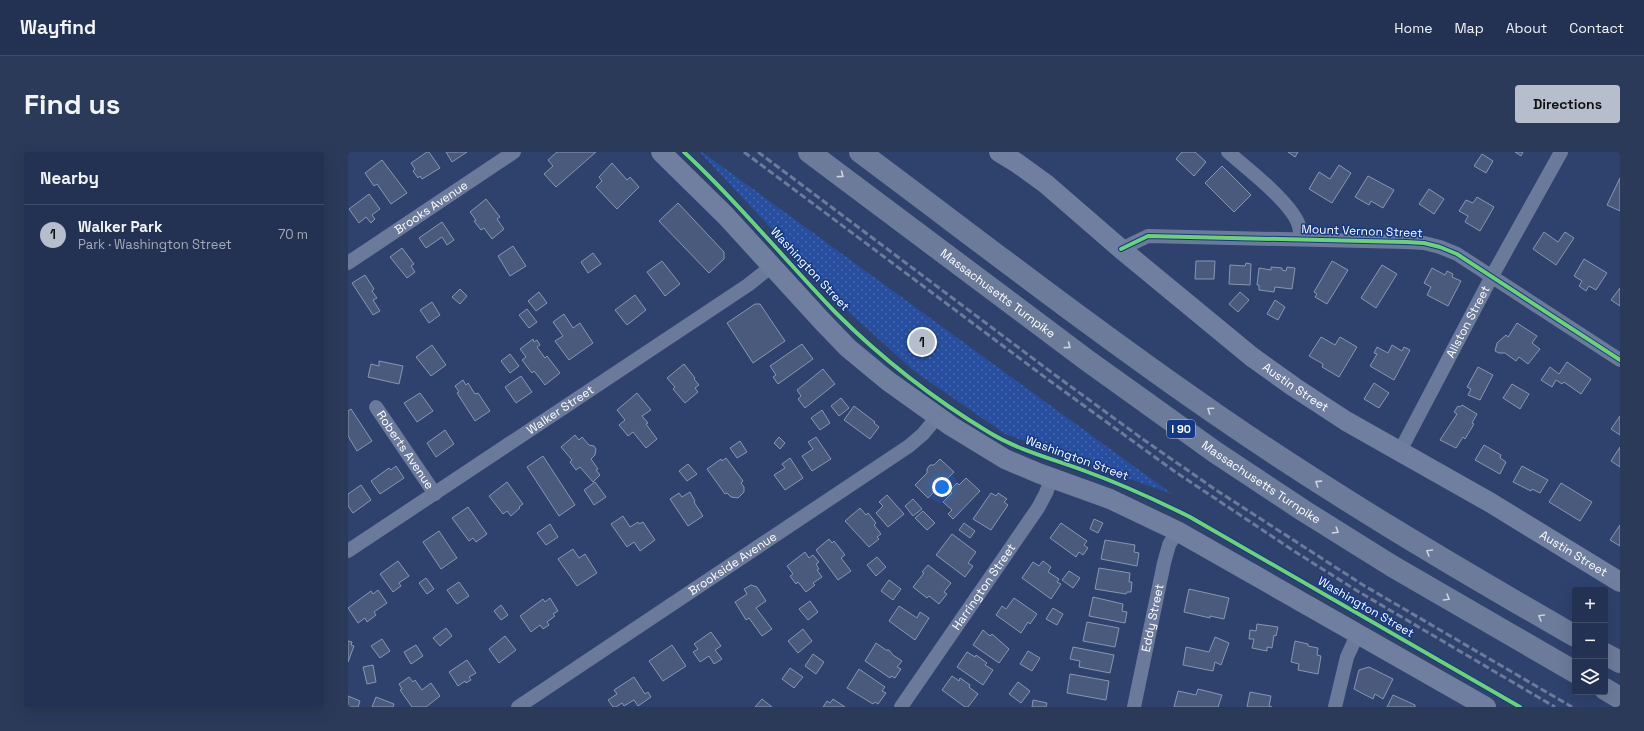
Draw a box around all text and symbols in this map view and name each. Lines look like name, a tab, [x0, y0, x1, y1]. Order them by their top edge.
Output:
text: Wayfind	[20, 15, 96, 40]
text: Home	[1394, 19, 1432, 37]
text: Map	[1454, 19, 1484, 37]
text: About	[1506, 19, 1547, 37]
text: Contact	[1569, 19, 1624, 37]
button: Directions	[1515, 85, 1620, 123]
text: Find us	[24, 86, 121, 122]
text: Nearby	[40, 167, 99, 189]
one-way arrow	[836, 171, 843, 178]
street label: Brooks Avenue	[391, 177, 471, 238]
text: Walker Park	[78, 217, 162, 236]
street label: Mount Vernon Street	[1301, 221, 1423, 241]
street label: Washington Street	[767, 224, 853, 314]
text: 1	[50, 226, 56, 243]
text: 70 m	[278, 226, 308, 243]
text: Park · Washington Street	[78, 236, 232, 253]
street label: Massachusetts Turnpike	[937, 245, 1059, 342]
street label: Allston Street	[1442, 283, 1494, 361]
pin: 1	[909, 327, 935, 357]
one-way arrow	[1063, 341, 1070, 348]
street label: Austin Street	[1259, 359, 1332, 415]
street label: Walker Street	[524, 382, 597, 438]
street label: Roberts Avenue	[373, 408, 438, 492]
one-way arrow	[1208, 408, 1215, 415]
road number: I 90	[1167, 420, 1195, 438]
street label: Washington Street	[1023, 432, 1131, 484]
street label: Massachusetts Turnpike	[1198, 437, 1324, 527]
your location	[932, 477, 952, 497]
one-way arrow	[1316, 481, 1323, 488]
one-way arrow	[1332, 526, 1339, 534]
street label: Austin Street	[1537, 527, 1610, 580]
street label: Brookside Avenue	[685, 529, 780, 599]
street label: Harrington Street	[948, 540, 1019, 633]
one-way arrow	[1426, 549, 1433, 556]
street label: Washington Street	[1315, 573, 1417, 641]
street label: Eddy Street	[1138, 582, 1167, 654]
map controls	[1572, 587, 1608, 695]
button: +	[1572, 587, 1608, 623]
one-way arrow	[1443, 594, 1450, 601]
one-way arrow	[1538, 614, 1545, 621]
button: −	[1572, 623, 1608, 659]
button: layers	[1572, 659, 1608, 695]

